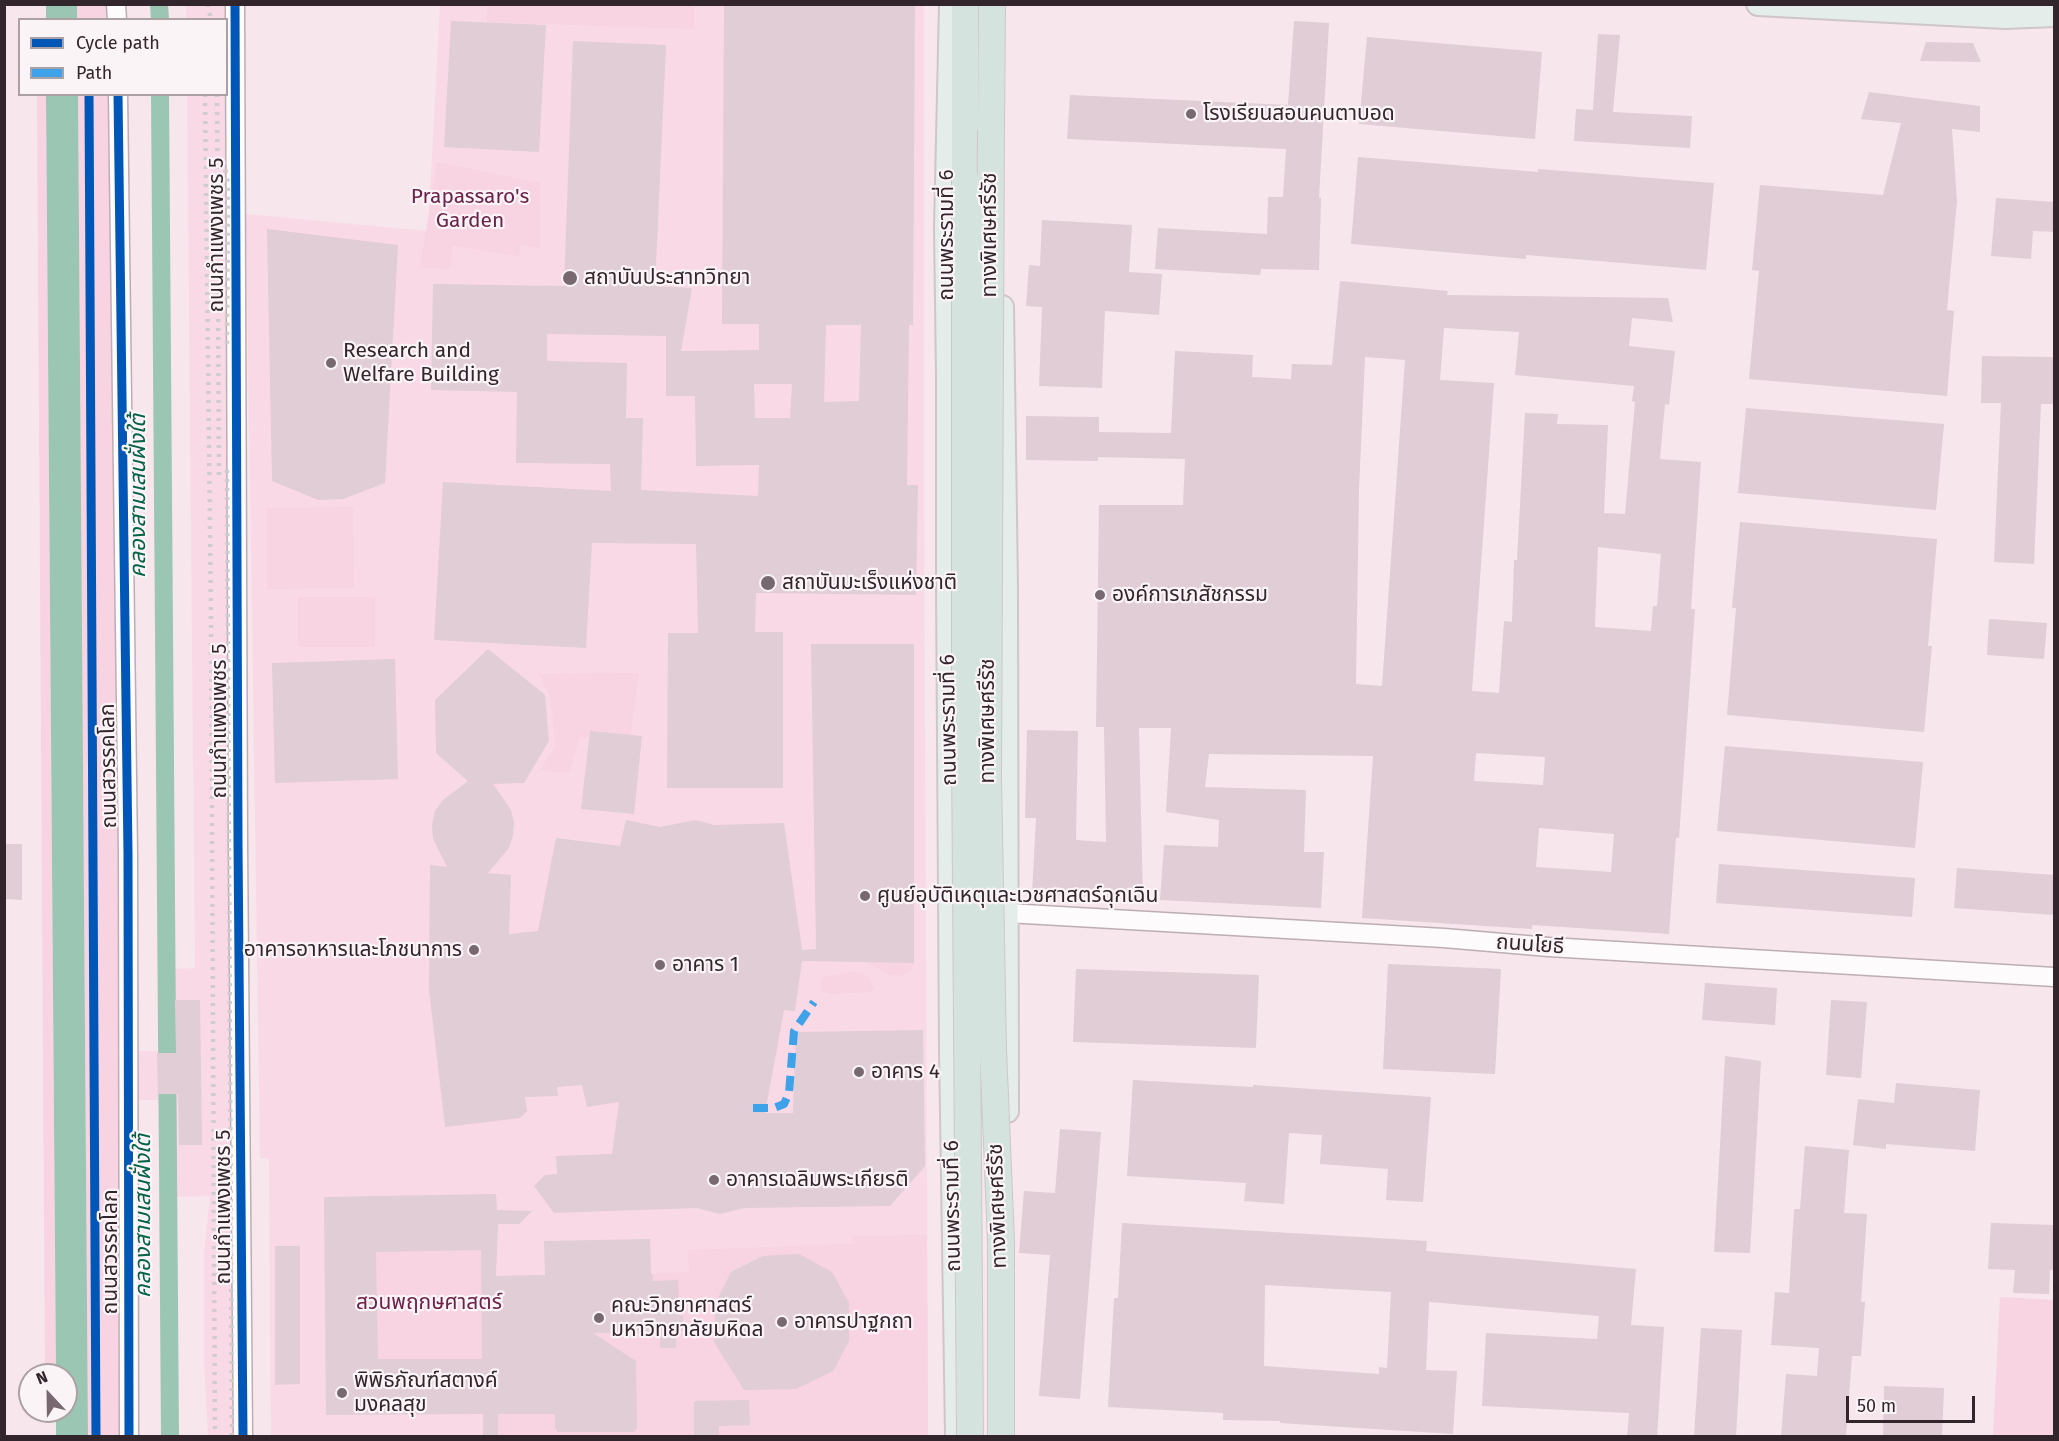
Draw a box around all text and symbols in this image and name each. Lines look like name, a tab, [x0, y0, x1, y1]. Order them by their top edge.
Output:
legend	[18, 18, 228, 96]
text: Cycle path	[76, 32, 160, 54]
text: Path	[76, 62, 112, 84]
place label: โรงเรียนสอนคนตาบอด	[1203, 101, 1395, 127]
marker: โรงเรียนสอนคนตาบอด	[1184, 107, 1198, 121]
street label: ถนนกำแพงเพชร 5	[204, 157, 230, 313]
street label: ถนนพระรามที่ 6	[934, 169, 960, 301]
street label: ทางพิเศษศรีรัช	[977, 172, 1003, 298]
park label: Prapassaro's Garden	[411, 184, 529, 234]
place label: สถาบันประสาทวิทยา	[584, 265, 750, 291]
marker: สถาบันประสาทวิทยา	[561, 269, 579, 287]
place label: Research and Welfare Building	[343, 338, 499, 388]
marker: Research and Welfare Building	[324, 356, 338, 370]
water label: คลองสามเสนฝั่งใต้	[126, 414, 152, 578]
place label: สถาบันมะเร็งแห่งชาติ	[782, 570, 957, 596]
marker: สถาบันมะเร็งแห่งชาติ	[759, 574, 777, 592]
place label: องค์การเภสัชกรรม	[1112, 582, 1268, 608]
marker: องค์การเภสัชกรรม	[1093, 588, 1107, 602]
street label: ถนนกำแพงเพชร 5	[207, 643, 233, 799]
street label: ถนนพระรามที่ 6	[935, 654, 963, 786]
street label: ทางพิเศษศรีรัช	[975, 658, 1001, 784]
street label: ถนนสวรรคโลก	[95, 703, 123, 829]
place label: ศูนย์อุบัติเหตุและเวชศาสตร์ฉุกเฉิน	[877, 883, 1158, 909]
marker: ศูนย์อุบัติเหตุและเวชศาสตร์ฉุกเฉิน	[858, 889, 872, 903]
street label: ถนนโยธี	[1495, 930, 1565, 960]
place label: อาคารอาหารและโภชนาการ	[244, 937, 462, 963]
marker: อาคารอาหารและโภชนาการ	[467, 943, 481, 957]
place label: อาคาร 1	[672, 952, 739, 978]
marker: อาคาร 1	[653, 958, 667, 972]
place label: อาคาร 4	[871, 1059, 940, 1085]
marker: อาคาร 4	[852, 1065, 866, 1079]
street label: ถนนกำแพงเพชร 5	[211, 1129, 237, 1285]
water label: คลองสามเสนฝั่งใต้	[131, 1134, 157, 1298]
street label: ถนนพระรามที่ 6	[939, 1140, 967, 1272]
street label: ทางพิเศษศรีรัช	[983, 1143, 1013, 1269]
place label: อาคารเฉลิมพระเกียรติ	[726, 1167, 909, 1193]
marker: อาคารเฉลิมพระเกียรติ	[707, 1173, 721, 1187]
street label: ถนนสวรรคโลก	[98, 1190, 124, 1314]
park label: สวนพฤกษศาสตร์	[356, 1290, 502, 1316]
place label: คณะวิทยาศาสตร์ มหาวิทยาลัยมหิดล	[611, 1293, 763, 1343]
place label: อาคารปาฐกถา	[794, 1309, 913, 1335]
marker: คณะวิทยาศาสตร์ มหาวิทยาลัยมหิดล	[592, 1311, 606, 1325]
marker: อาคารปาฐกถา	[775, 1315, 789, 1329]
north arrow	[18, 1363, 78, 1423]
text: N	[33, 1367, 50, 1388]
place label: พิพิธภัณฑ์สตางค์ มงคลสุข	[354, 1368, 498, 1418]
scale bar	[1849, 1384, 1978, 1422]
marker: พิพิธภัณฑ์สตางค์ มงคลสุข	[335, 1386, 349, 1400]
text: 50 m	[1857, 1395, 1896, 1417]

